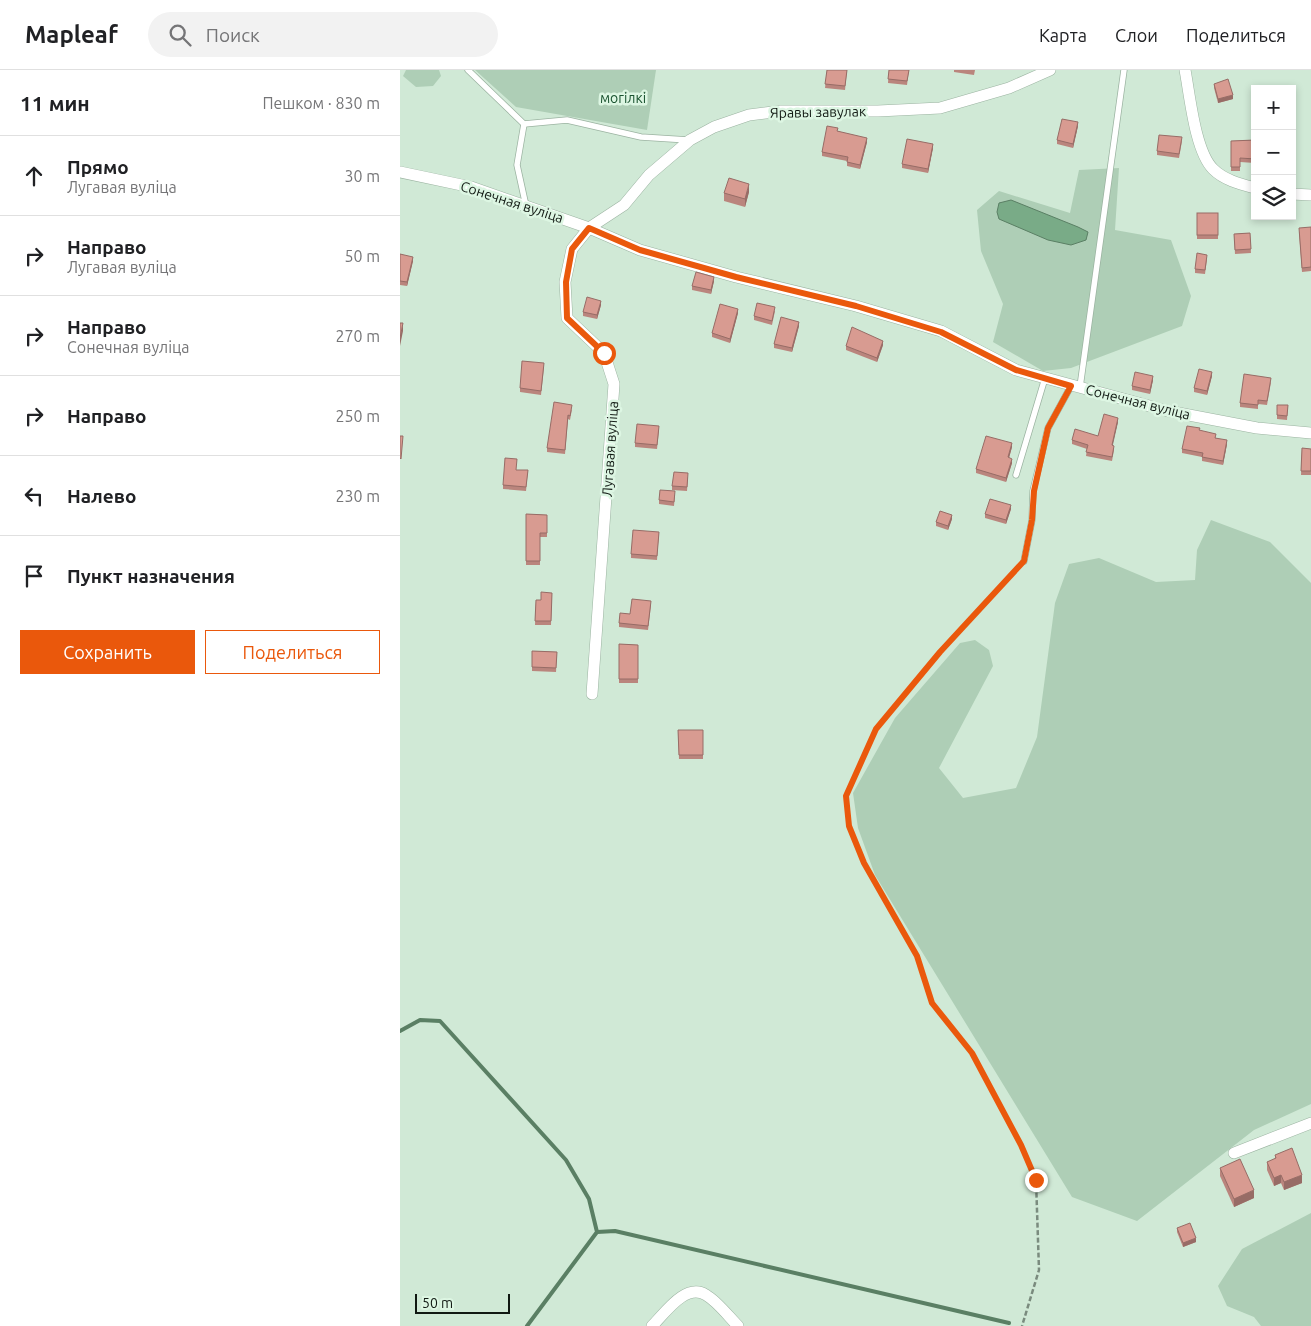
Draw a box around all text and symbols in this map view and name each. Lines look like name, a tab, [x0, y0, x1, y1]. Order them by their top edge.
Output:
search box	[148, 12, 498, 57]
text: Mapleaf	[25, 21, 118, 48]
icon: search	[166, 21, 194, 49]
text: Поиск	[206, 24, 260, 46]
text: Карта	[1039, 25, 1087, 45]
text: Слои	[1115, 25, 1158, 45]
text: Поделиться	[1186, 25, 1286, 45]
map controls	[1251, 85, 1296, 220]
button: +	[1251, 85, 1296, 130]
park label: могілкі	[600, 90, 646, 106]
text: 11 мин	[20, 91, 90, 115]
text: Пешком · 830 m	[262, 94, 380, 112]
street label: Яравы завулак	[770, 103, 866, 121]
button: −	[1251, 130, 1296, 175]
text: Прямо	[67, 156, 129, 178]
icon: ahead	[20, 162, 48, 190]
text: 30 m	[344, 167, 380, 185]
button: layers	[1251, 175, 1296, 220]
text: Лугавая вуліца	[67, 178, 177, 196]
street label: Сонечная вуліца	[459, 178, 565, 226]
text: Направо	[67, 236, 147, 258]
icon: right	[20, 242, 48, 270]
text: 50 m	[344, 247, 380, 265]
text: Лугавая вуліца	[67, 258, 177, 276]
text: Направо	[67, 316, 147, 338]
icon: right	[20, 322, 48, 350]
text: 270 m	[335, 327, 380, 345]
text: Сонечная вуліца	[67, 338, 190, 356]
route start	[593, 342, 616, 365]
street label: Сонечная вуліца	[1084, 381, 1192, 423]
street label: Лугавая вуліца	[599, 401, 621, 497]
icon: right	[20, 402, 48, 430]
text: Направо	[67, 405, 147, 427]
text: 250 m	[335, 407, 380, 425]
icon: left	[20, 482, 48, 510]
text: Налево	[67, 485, 136, 507]
text: 230 m	[335, 487, 380, 505]
icon: arrive	[20, 562, 48, 590]
text: Пункт назначения	[67, 565, 235, 587]
button: Сохранить	[20, 630, 195, 674]
button: Поделиться	[205, 630, 380, 674]
route end	[1025, 1169, 1048, 1192]
scale bar	[415, 1291, 510, 1314]
text: 50 m	[422, 1295, 453, 1311]

